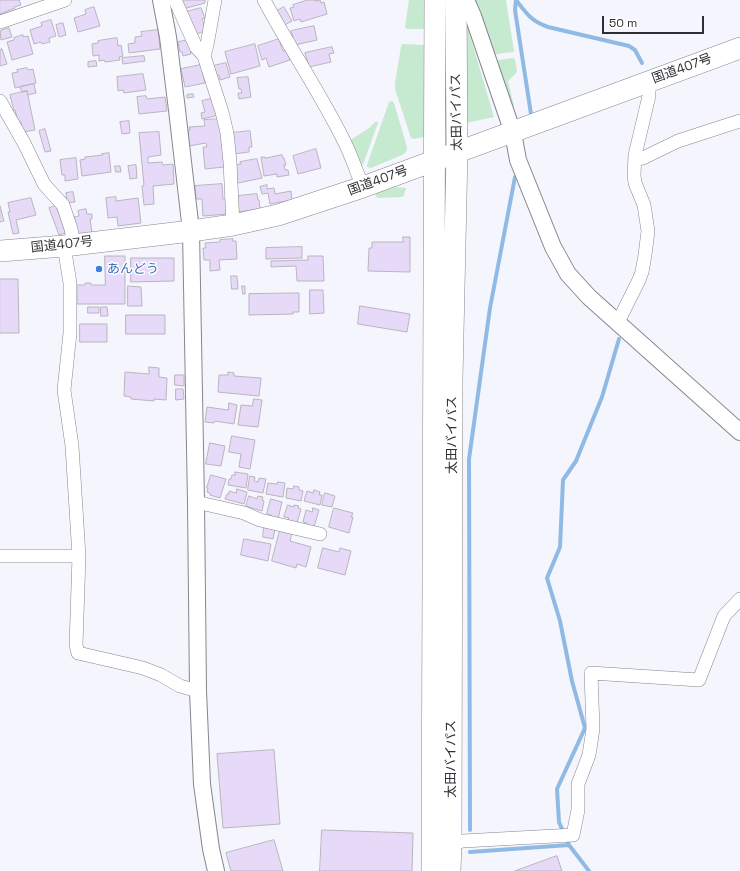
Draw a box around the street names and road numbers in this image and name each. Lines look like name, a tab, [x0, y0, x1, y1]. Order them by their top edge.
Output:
street label: 国道407号	[650, 51, 714, 87]
street label: 太田バイパス	[449, 73, 465, 151]
street label: 国道407号	[346, 163, 410, 199]
street label: 国道407号	[30, 234, 94, 256]
street label: 太田バイパス	[444, 396, 460, 474]
street label: 太田バイパス	[443, 720, 459, 798]

